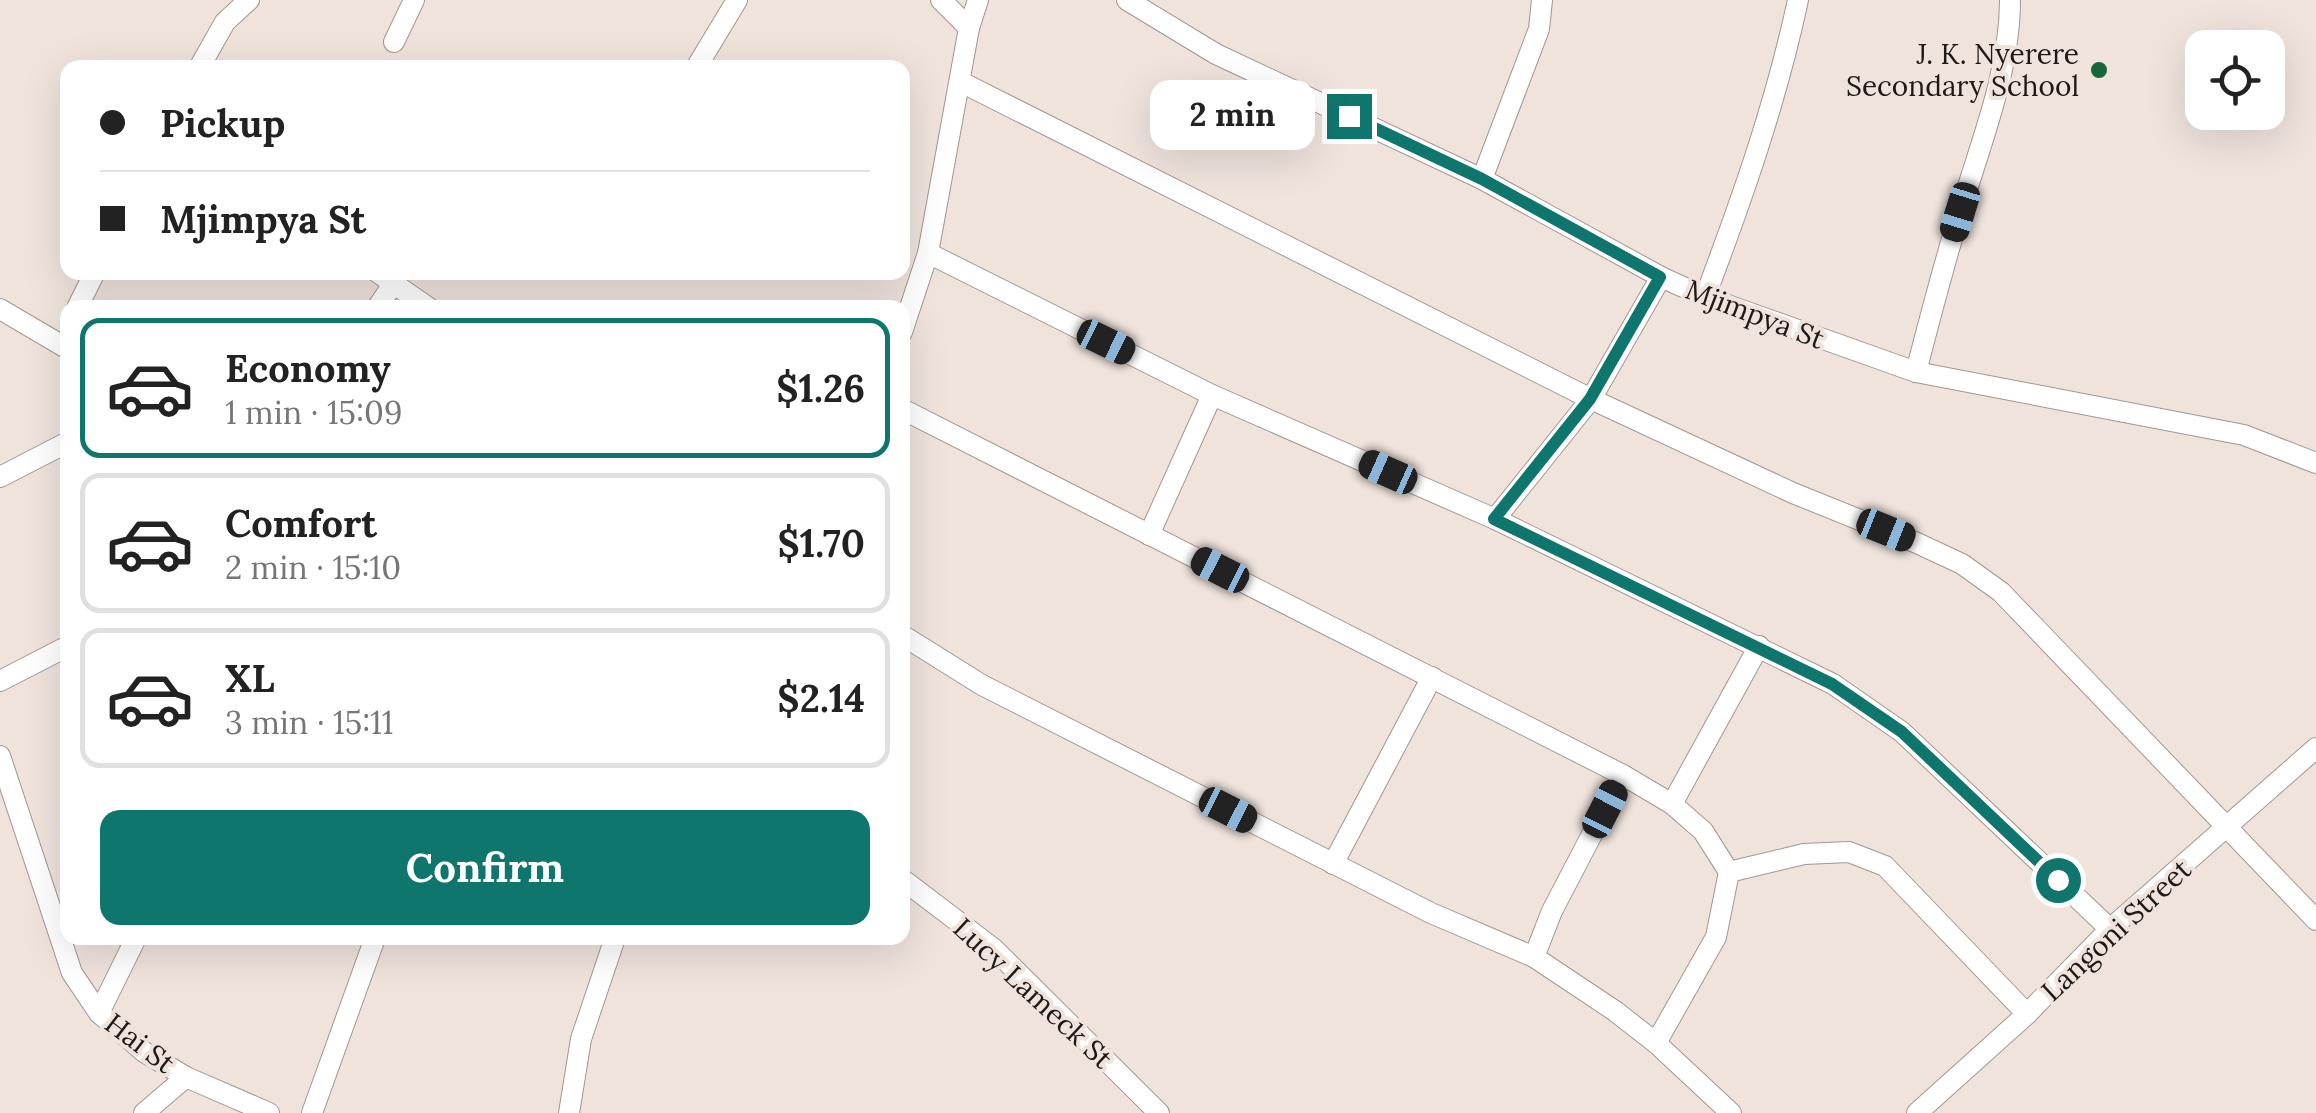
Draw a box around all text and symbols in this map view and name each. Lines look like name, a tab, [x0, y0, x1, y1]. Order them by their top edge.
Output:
map controls	[2185, 30, 2285, 130]
button: locate	[2185, 30, 2285, 130]
place label: J. K. Nyerere Secondary School	[1846, 36, 2079, 104]
marker: J. K. Nyerere Secondary School	[2088, 59, 2110, 81]
callout: 2 min	[1149, 81, 1314, 151]
text: 2 min	[1190, 94, 1275, 135]
route end	[1327, 94, 1372, 139]
text: Pickup	[160, 99, 285, 147]
car	[1937, 179, 1983, 245]
text: Mjimpya St	[160, 195, 366, 243]
street label: Mjimpya St	[1681, 271, 1829, 357]
car	[1072, 315, 1140, 369]
icon: car	[105, 343, 195, 433]
text: Economy	[225, 344, 391, 392]
text: $1.26	[776, 364, 865, 412]
text: 1 min · 15:09	[225, 392, 402, 433]
car	[1354, 446, 1422, 498]
icon: car	[105, 498, 195, 588]
text: Comfort	[225, 499, 377, 547]
car	[1853, 505, 1919, 555]
text: $1.70	[777, 519, 865, 567]
car	[1186, 543, 1254, 597]
text: 2 min · 15:10	[225, 547, 401, 588]
icon: car	[105, 653, 195, 743]
text: XL	[225, 654, 275, 702]
text: $2.14	[777, 674, 865, 722]
text: 3 min · 15:11	[225, 702, 393, 743]
car	[1578, 775, 1632, 843]
car	[1194, 783, 1262, 837]
button: Confirm	[100, 810, 870, 925]
street label: Langoni Street	[2034, 851, 2198, 1008]
route start	[2036, 858, 2081, 903]
street label: Lucy Lameck St	[946, 910, 1120, 1076]
street label: Hai St	[98, 1005, 182, 1081]

